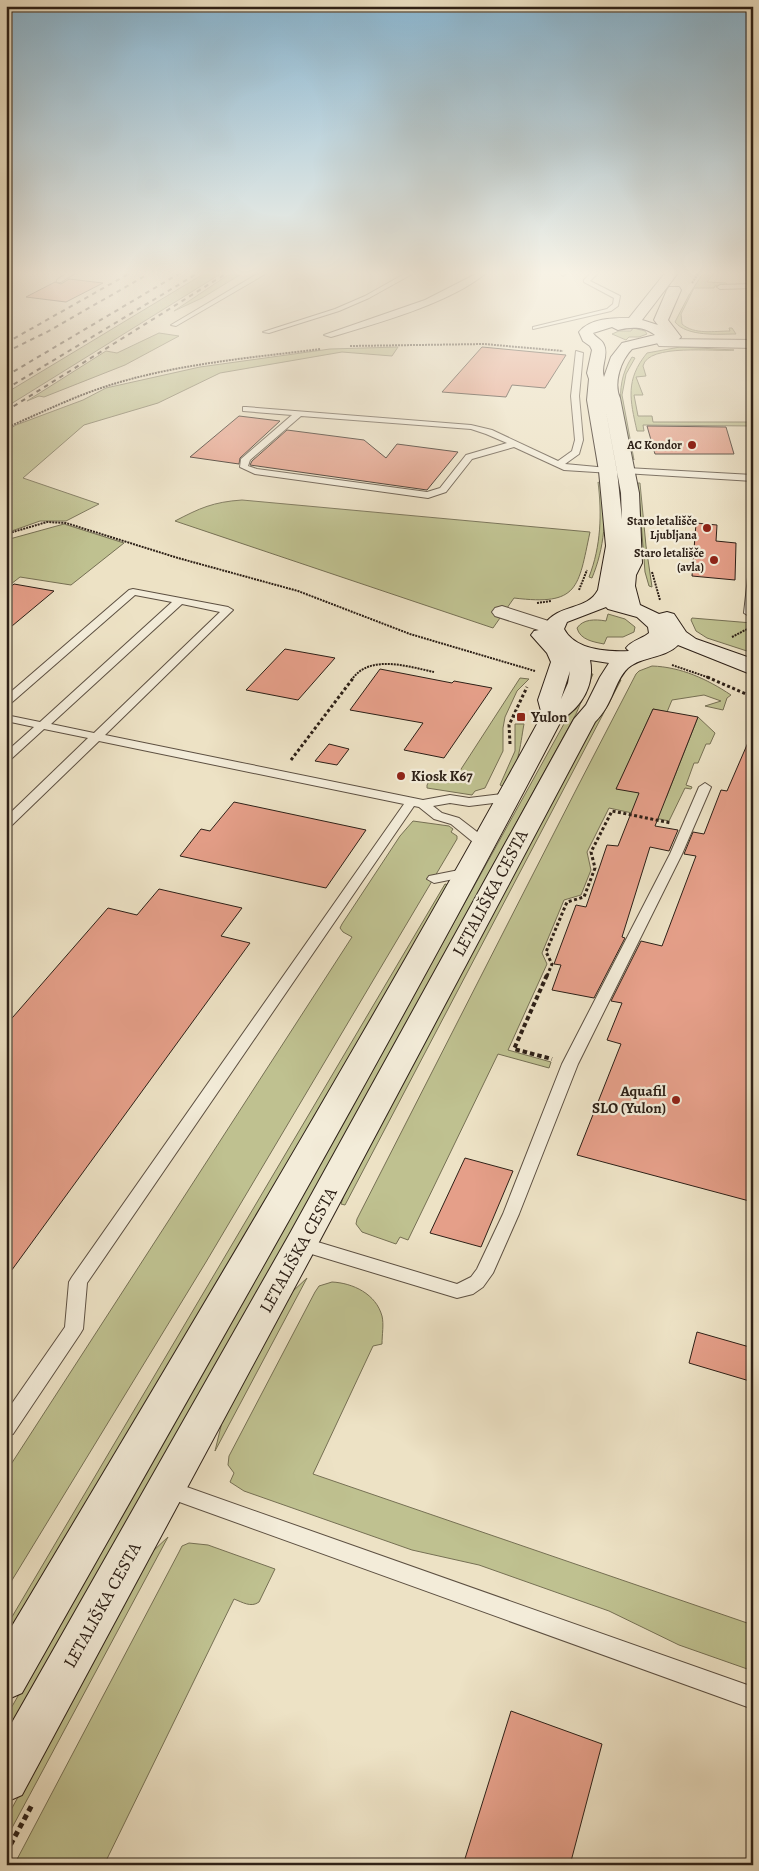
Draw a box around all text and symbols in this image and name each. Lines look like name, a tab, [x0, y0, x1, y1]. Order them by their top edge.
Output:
place label: AC Kondor	[626, 437, 682, 453]
marker: AC Kondor	[686, 439, 698, 451]
place label: Staro letališče Ljubljana	[627, 513, 697, 543]
marker: Staro letališče Ljubljana	[701, 522, 713, 534]
place label: Staro letališče (avla)	[634, 545, 704, 575]
marker: Staro letališče (avla)	[708, 554, 720, 566]
place label: Yulon	[530, 707, 568, 727]
marker: Yulon	[515, 711, 527, 723]
place label: Kiosk K67	[411, 766, 473, 786]
marker: Kiosk K67	[395, 770, 407, 782]
street label: LETALIŠKA CESTA	[446, 825, 534, 961]
place label: Aquafil SLO (Yulon)	[592, 1081, 666, 1118]
marker: Aquafil SLO (Yulon)	[670, 1094, 682, 1106]
street label: LETALIŠKA CESTA	[253, 1182, 343, 1317]
street label: LETALIŠKA CESTA	[57, 1537, 147, 1672]

